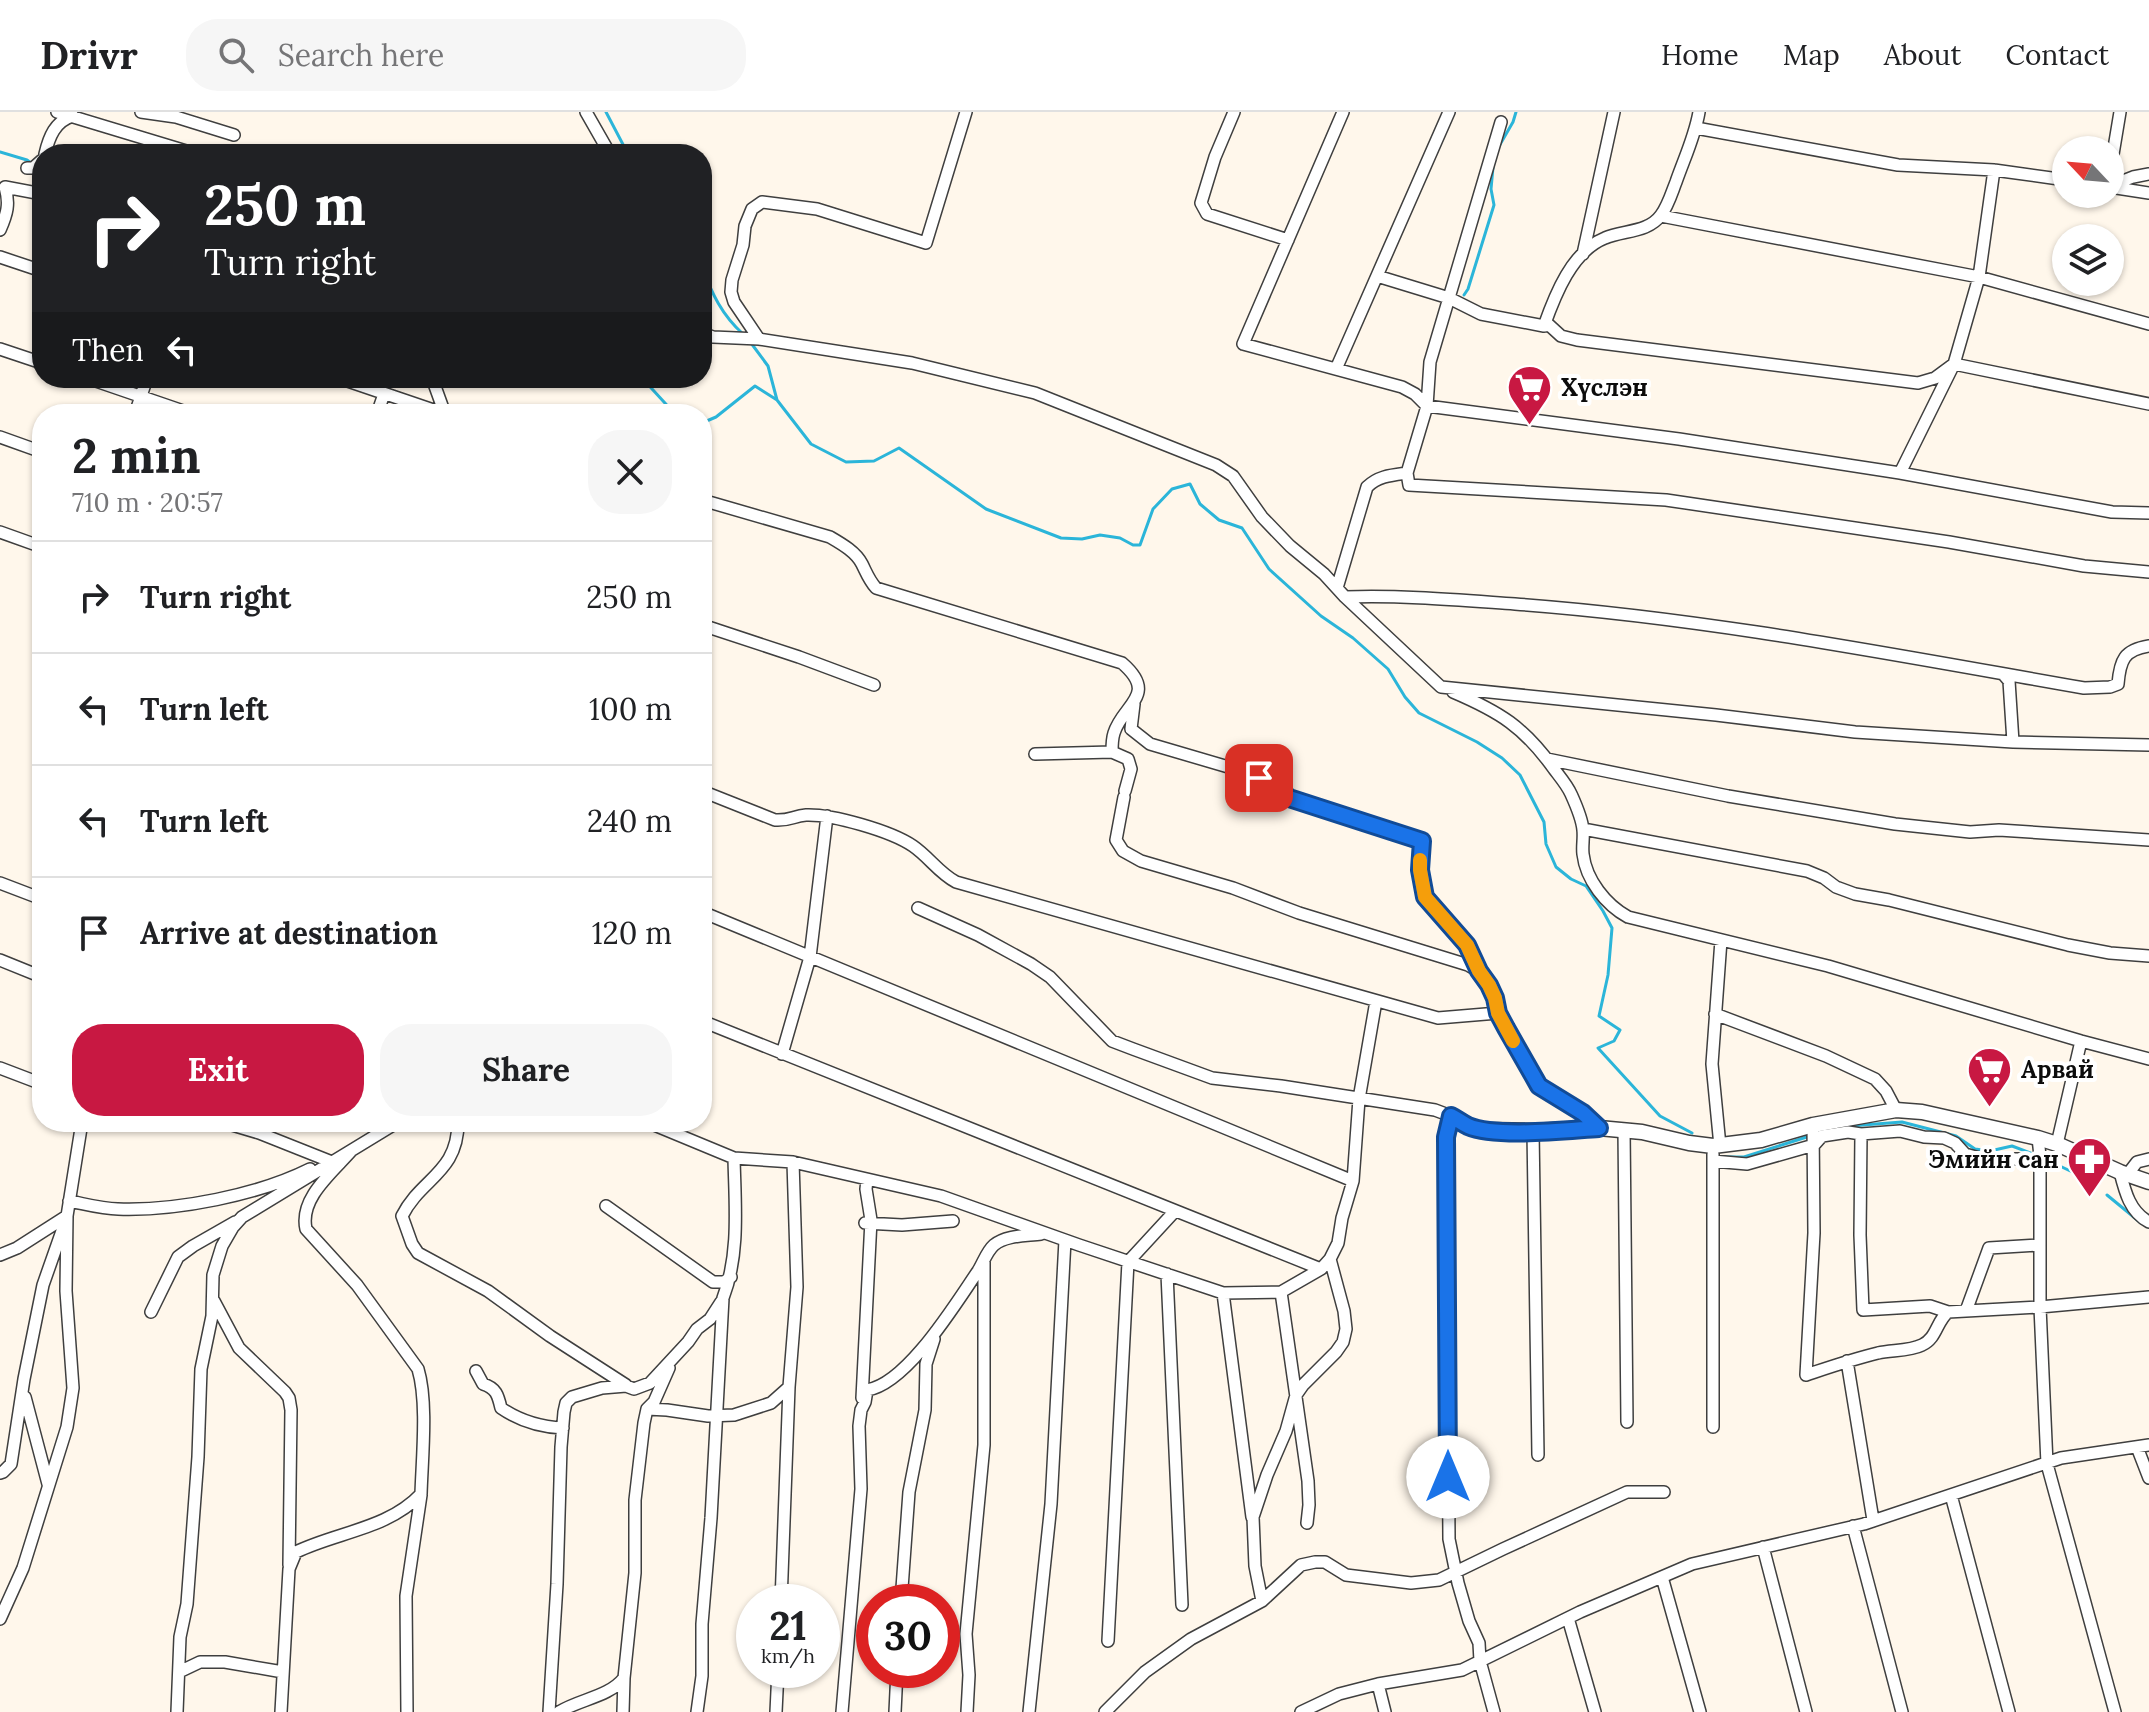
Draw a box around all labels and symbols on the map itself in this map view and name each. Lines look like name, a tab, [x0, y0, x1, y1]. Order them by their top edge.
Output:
north arrow	[2052, 136, 2124, 208]
supermarket icon: Хүслэн	[1506, 363, 1554, 426]
place label: Хүслэн	[1561, 372, 1648, 403]
pin	[1225, 744, 1293, 812]
supermarket icon: Арвай	[1966, 1045, 2014, 1108]
place label: Арвай	[2021, 1054, 2094, 1085]
pharmacy icon: Эмийн сан	[2066, 1135, 2114, 1198]
place label: Эмийн сан	[1928, 1144, 2059, 1175]
position arrow	[1406, 1435, 1490, 1519]
speed limit sign: 30	[856, 1584, 960, 1688]

